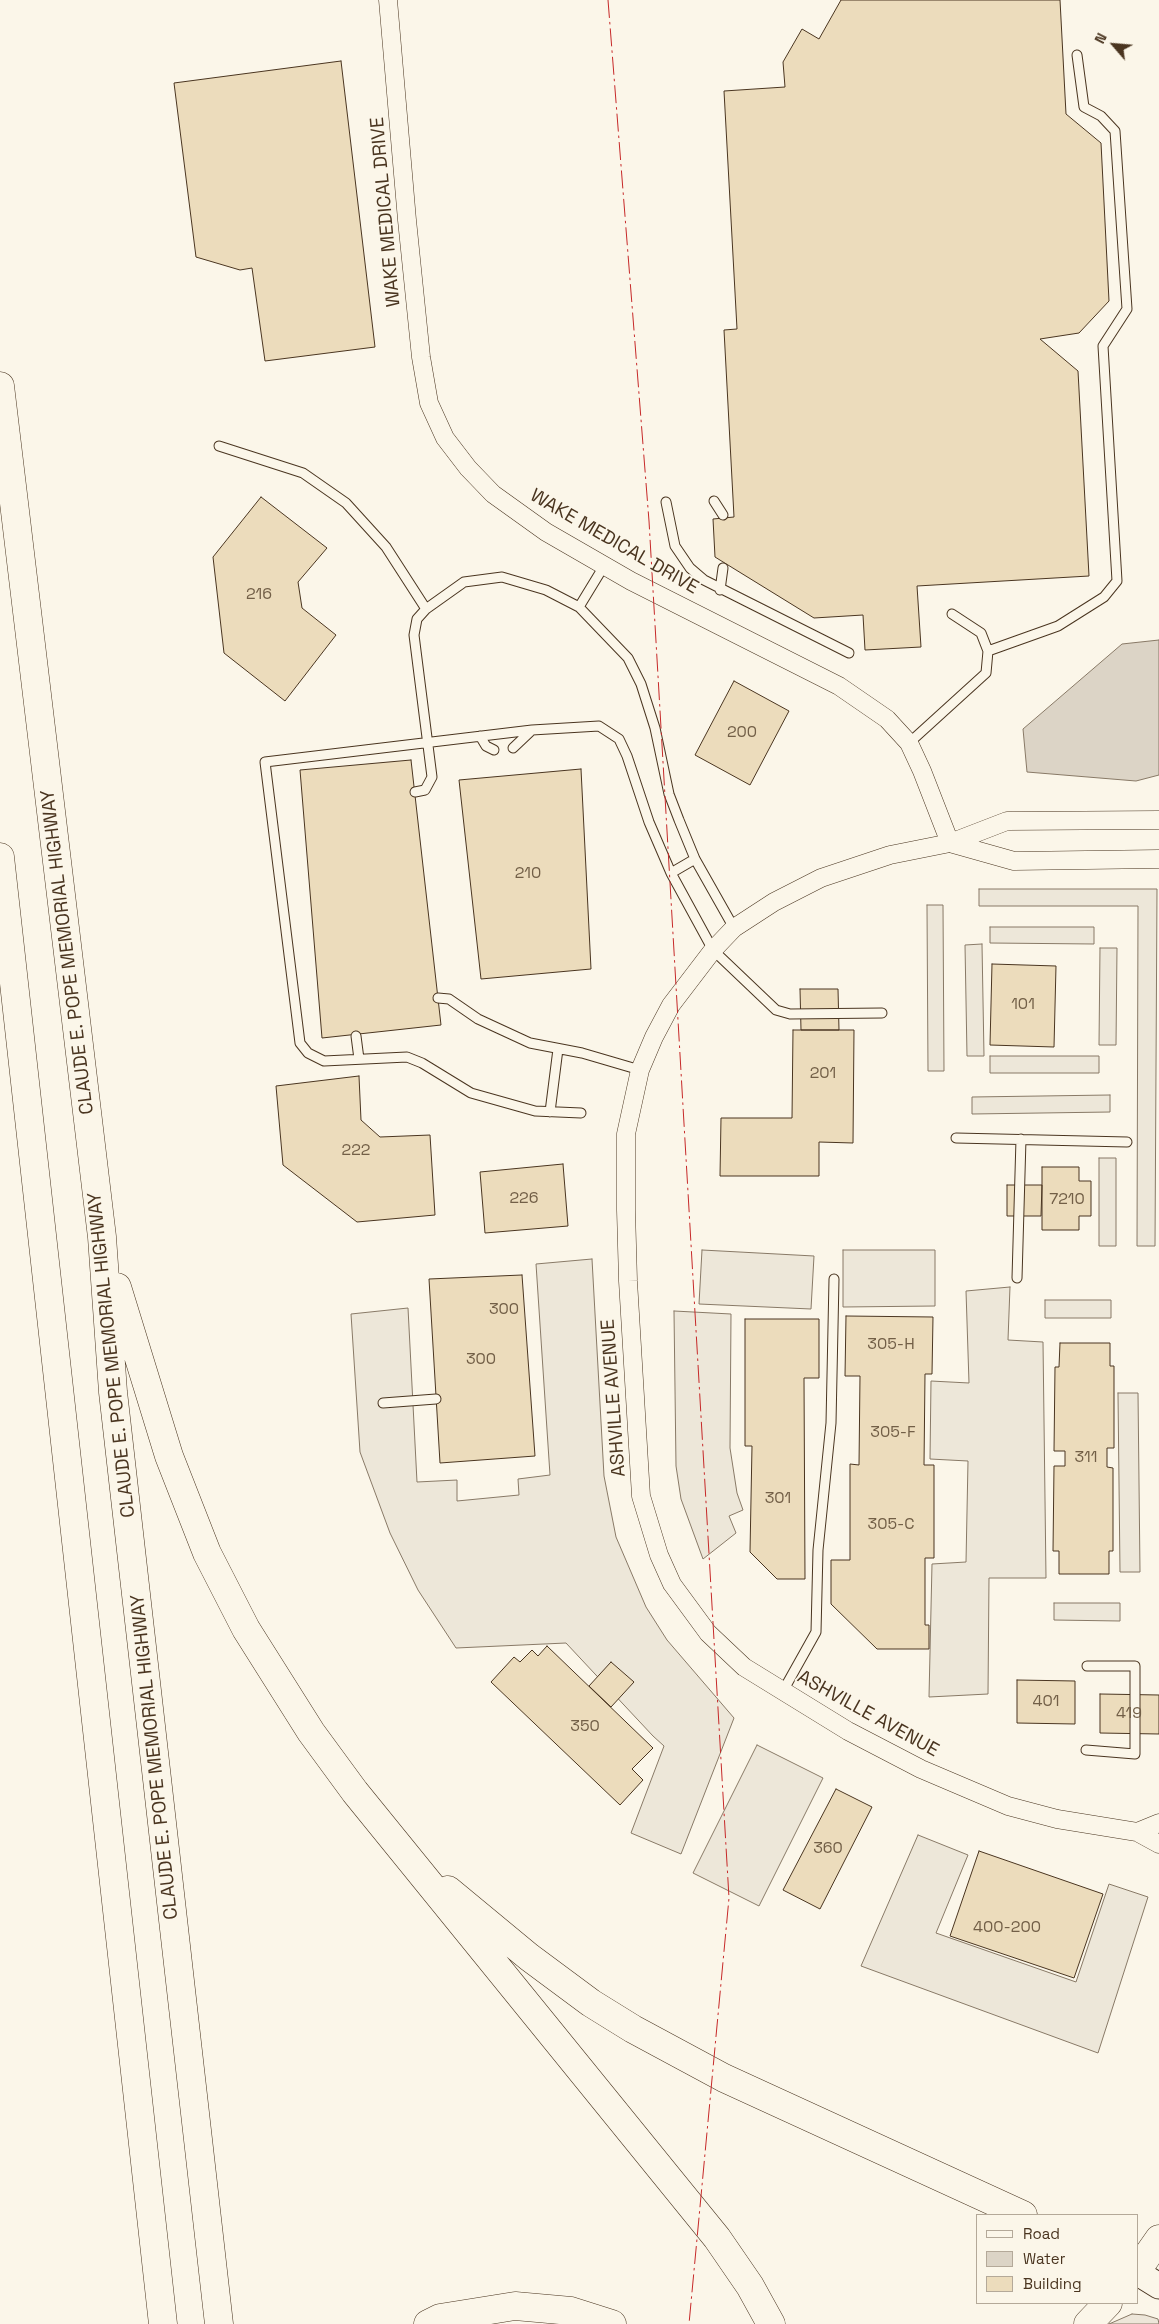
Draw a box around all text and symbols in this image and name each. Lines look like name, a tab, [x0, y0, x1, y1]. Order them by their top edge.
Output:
north arrow	[1089, 20, 1139, 70]
text: N	[1090, 30, 1111, 46]
street label: WAKE MEDICAL DRIVE	[366, 116, 406, 308]
street label: WAKE MEDICAL DRIVE	[526, 484, 702, 600]
house number: 216	[246, 585, 272, 605]
house number: 200	[727, 723, 757, 743]
street label: CLAUDE E. POPE MEMORIAL HIGHWAY	[37, 788, 99, 1116]
house number: 210	[515, 864, 541, 884]
house number: 101	[1011, 995, 1035, 1015]
house number: 201	[810, 1064, 836, 1084]
house number: 222	[342, 1141, 370, 1161]
house number: 226	[509, 1189, 539, 1209]
house number: 7210	[1049, 1190, 1085, 1210]
street label: CLAUDE E. POPE MEMORIAL HIGHWAY	[84, 1191, 140, 1519]
house number: 300	[489, 1300, 519, 1320]
street label: ASHVILLE AVENUE	[597, 1318, 631, 1478]
house number: 305-H	[867, 1335, 915, 1355]
house number: 300	[466, 1350, 496, 1370]
house number: 305-F	[870, 1423, 916, 1443]
house number: 311	[1075, 1448, 1097, 1468]
house number: 301	[765, 1489, 791, 1509]
house number: 305-C	[867, 1515, 915, 1535]
street label: CLAUDE E. POPE MEMORIAL HIGHWAY	[127, 1593, 183, 1921]
street label: ASHVILLE AVENUE	[793, 1666, 943, 1762]
house number: 401	[1033, 1692, 1059, 1712]
house number: 419	[1116, 1704, 1142, 1724]
house number: 350	[570, 1717, 600, 1737]
house number: 360	[813, 1839, 843, 1859]
house number: 400-200	[973, 1918, 1041, 1938]
legend	[976, 2214, 1139, 2304]
text: Road	[1023, 2224, 1060, 2243]
text: Water	[1023, 2249, 1065, 2268]
text: Building	[1023, 2274, 1082, 2293]

